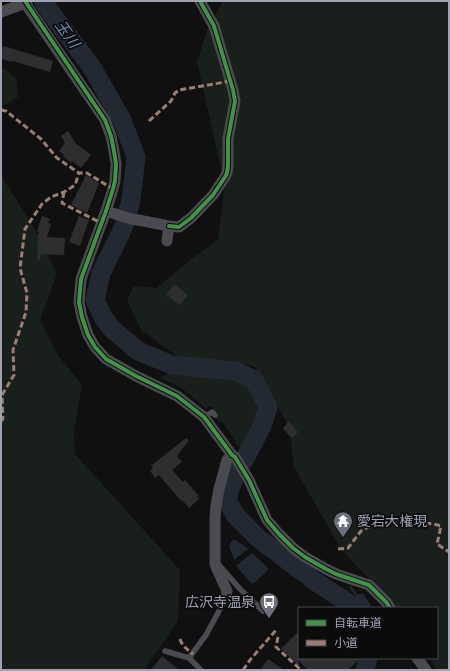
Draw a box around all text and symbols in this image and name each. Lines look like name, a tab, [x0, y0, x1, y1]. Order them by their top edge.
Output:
water label: 玉川	[51, 17, 84, 53]
temple icon: 愛宕大権現	[332, 510, 354, 538]
place label: 愛宕大権現	[357, 513, 427, 530]
bus stop icon: 広沢寺温泉	[258, 591, 280, 619]
place label: 広沢寺温泉	[185, 594, 255, 611]
legend	[298, 607, 438, 659]
text: 自転車道	[334, 616, 382, 630]
text: 小道	[334, 636, 358, 650]

